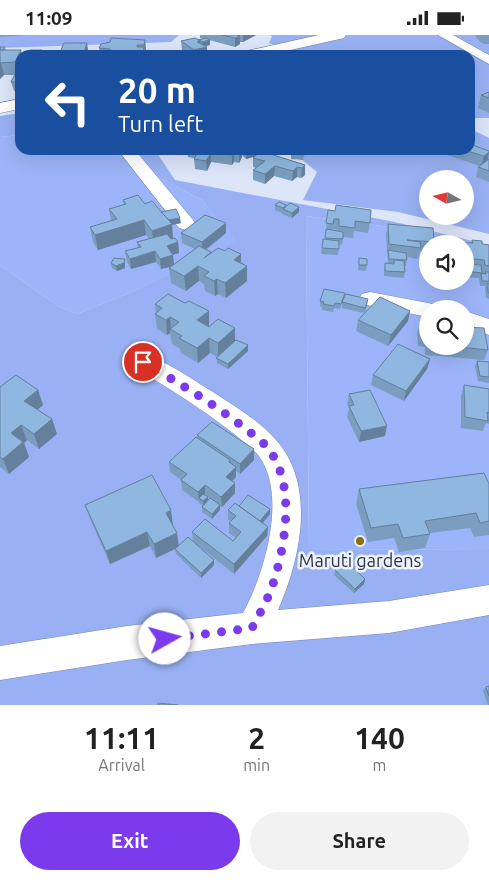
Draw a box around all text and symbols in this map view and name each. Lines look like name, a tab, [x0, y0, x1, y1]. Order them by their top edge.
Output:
text: 11:09	[25, 7, 73, 29]
icon: left	[35, 70, 100, 135]
text: 20 m	[118, 70, 196, 110]
text: Turn left	[118, 111, 203, 136]
north arrow	[419, 170, 474, 225]
map controls	[419, 170, 474, 355]
button: sound	[419, 235, 474, 290]
button: search	[419, 300, 474, 355]
pin	[122, 341, 164, 383]
icon: arrive	[129, 348, 157, 376]
marker: Maruti gardens	[354, 535, 366, 547]
place label: Maruti gardens	[299, 550, 421, 570]
position arrow	[138, 612, 190, 664]
text: 11:11	[84, 721, 159, 755]
text: 2	[248, 721, 265, 755]
text: 140	[354, 721, 405, 755]
text: Arrival	[98, 756, 145, 774]
text: min	[243, 756, 270, 774]
text: m	[373, 756, 386, 774]
button: Exit	[20, 812, 240, 870]
button: Share	[250, 812, 469, 870]

